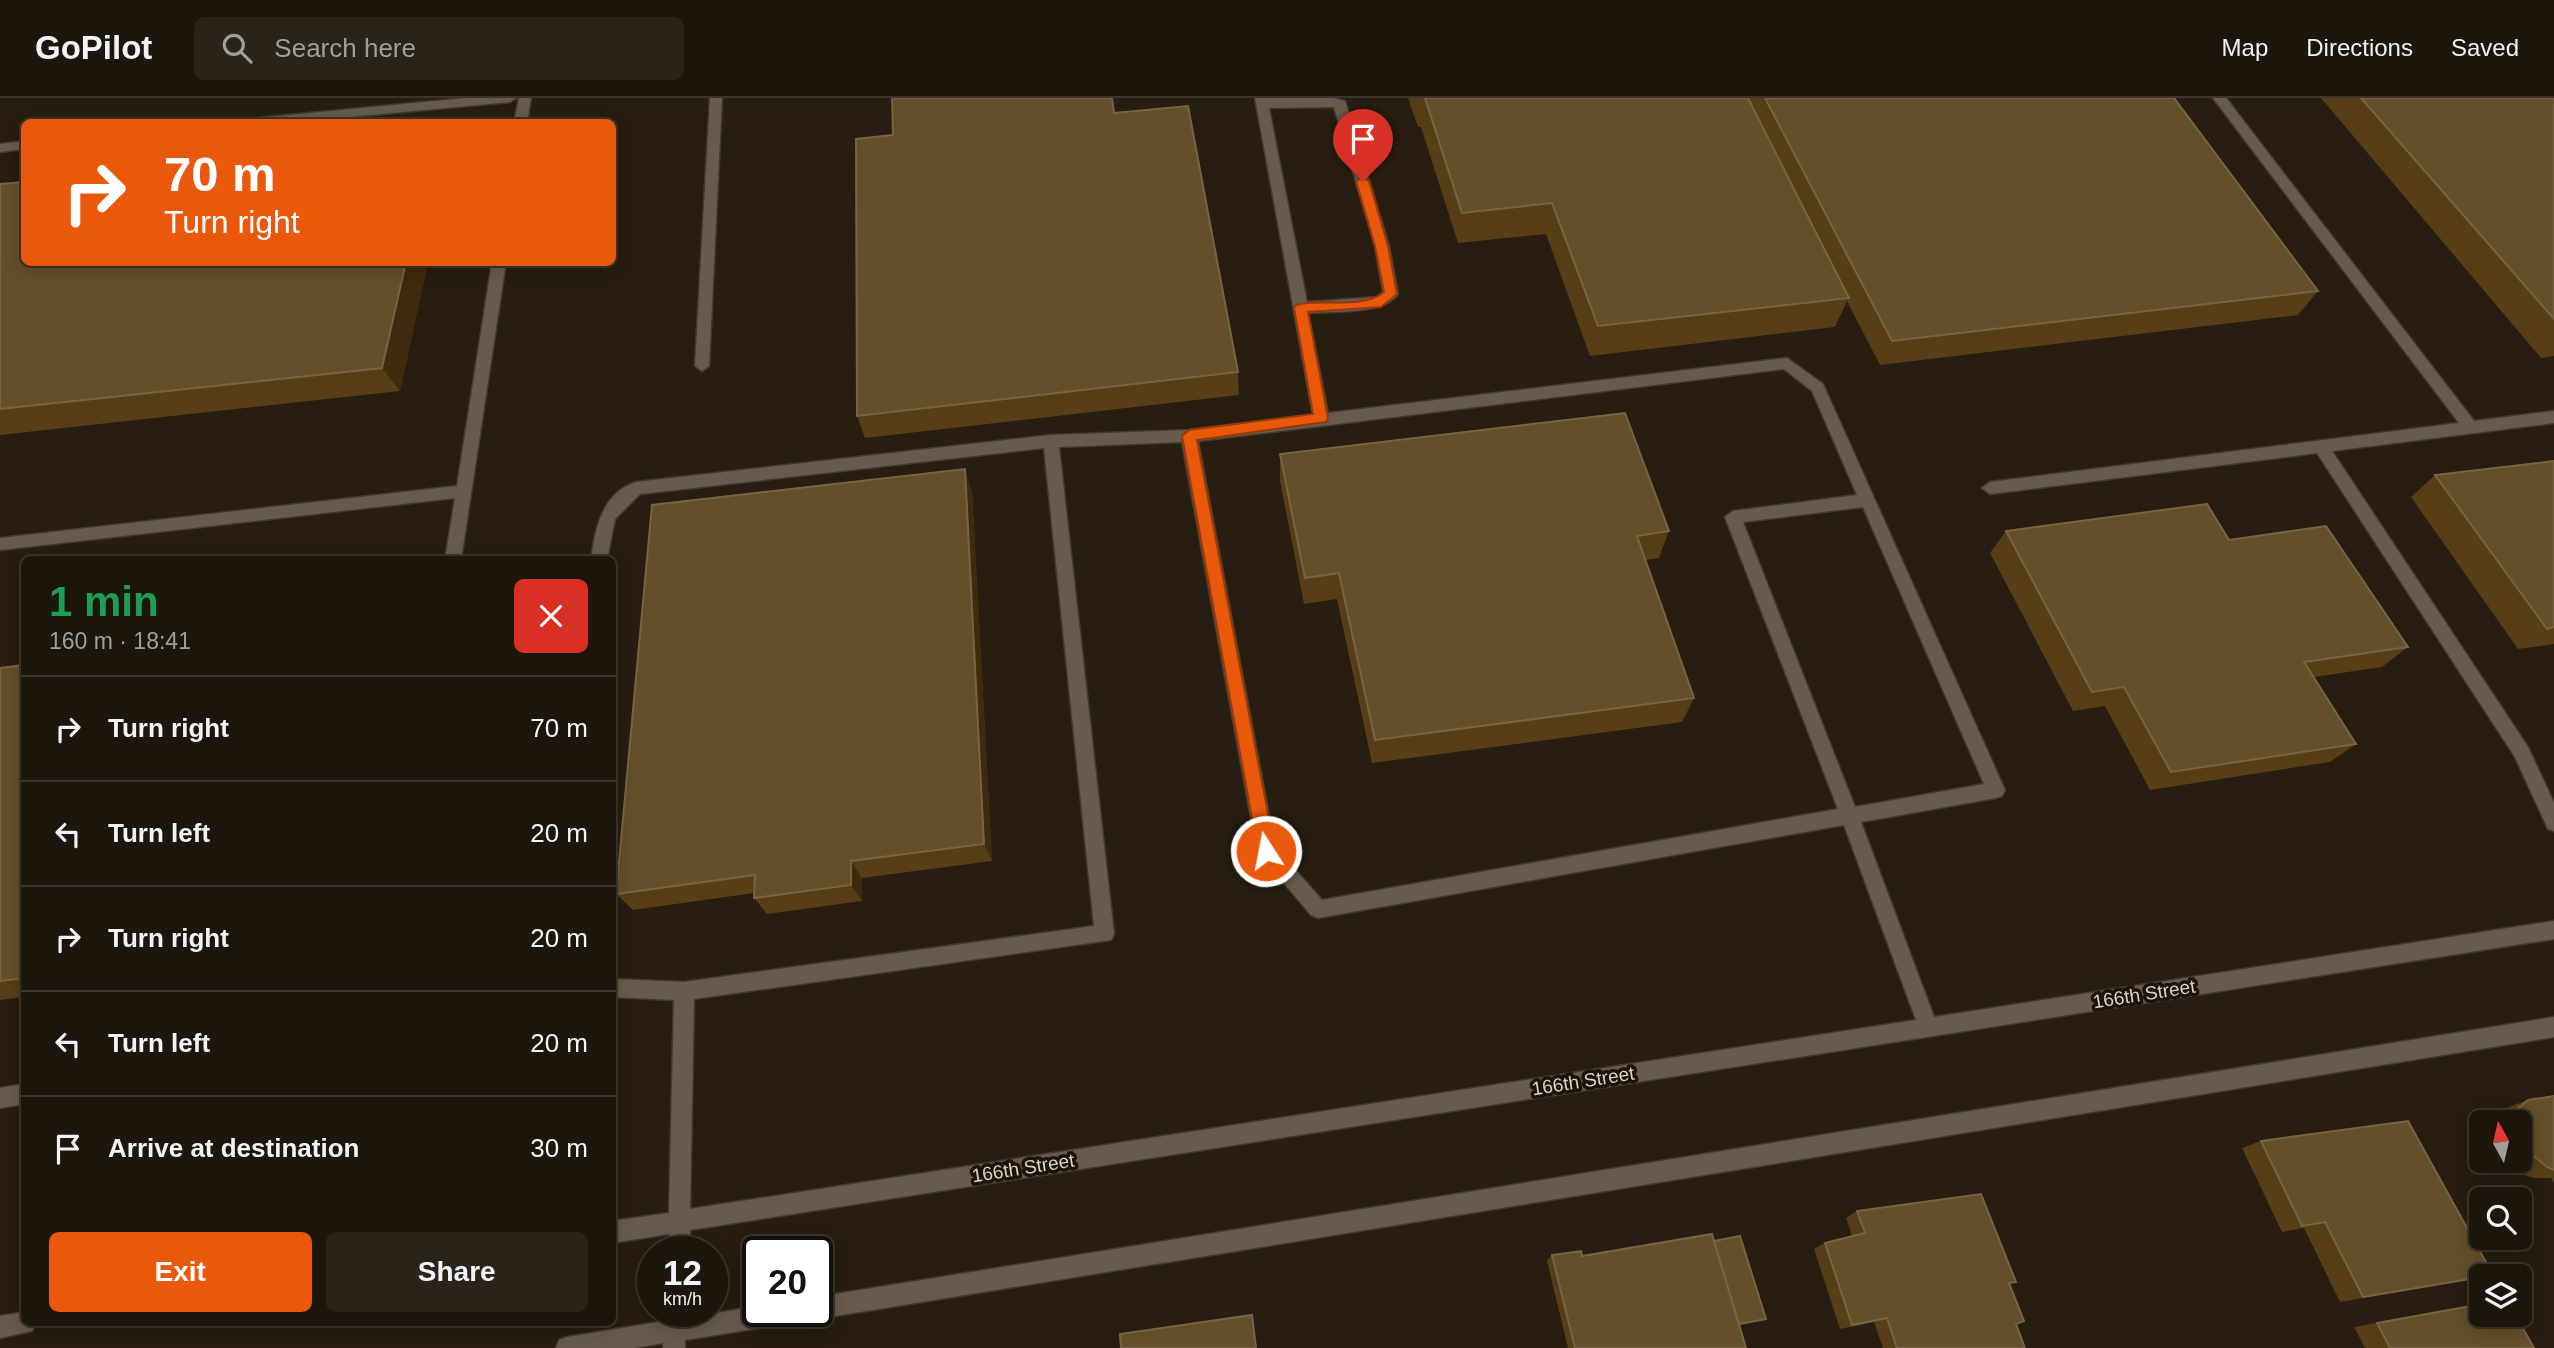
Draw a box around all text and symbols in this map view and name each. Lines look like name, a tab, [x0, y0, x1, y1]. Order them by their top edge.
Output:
search box	[194, 17, 684, 80]
text: GoPilot	[35, 29, 152, 66]
icon: search	[218, 29, 256, 67]
text: Search here	[274, 33, 416, 63]
text: Map	[2222, 34, 2268, 61]
text: Directions	[2306, 34, 2413, 61]
text: Saved	[2451, 34, 2519, 61]
pin	[1333, 109, 1393, 181]
icon: arrive	[1344, 120, 1382, 158]
icon: right	[49, 147, 140, 238]
text: 70 m	[164, 147, 276, 201]
text: Turn right	[164, 204, 300, 240]
text: 1 min	[49, 578, 159, 625]
button: close	[514, 579, 588, 653]
text: 160 m · 18:41	[49, 628, 191, 654]
icon: right	[49, 710, 87, 748]
text: Turn right	[108, 713, 229, 743]
text: 70 m	[530, 713, 588, 743]
position arrow	[1229, 814, 1303, 888]
icon: left	[49, 815, 87, 853]
text: Turn left	[108, 818, 210, 848]
text: 20 m	[530, 818, 588, 848]
icon: right	[49, 920, 87, 958]
text: Turn right	[108, 923, 229, 953]
text: 20 m	[530, 923, 588, 953]
street label: 166th Street	[2091, 975, 2197, 1012]
icon: left	[49, 1025, 87, 1063]
text: Turn left	[108, 1028, 210, 1058]
text: 20 m	[530, 1028, 588, 1058]
street label: 166th Street	[1530, 1062, 1636, 1099]
north arrow	[2469, 1110, 2532, 1172]
map controls	[2469, 1110, 2532, 1327]
icon: arrive	[49, 1130, 87, 1168]
text: Arrive at destination	[108, 1133, 359, 1163]
text: 30 m	[530, 1133, 588, 1163]
street label: 166th Street	[970, 1149, 1076, 1186]
button: search	[2469, 1187, 2532, 1250]
button: Exit	[49, 1232, 312, 1312]
button: Share	[326, 1232, 588, 1312]
speed limit sign: 20	[742, 1236, 833, 1327]
text: 12	[663, 1253, 702, 1292]
button: layers	[2469, 1264, 2532, 1327]
text: km/h	[663, 1289, 702, 1309]

